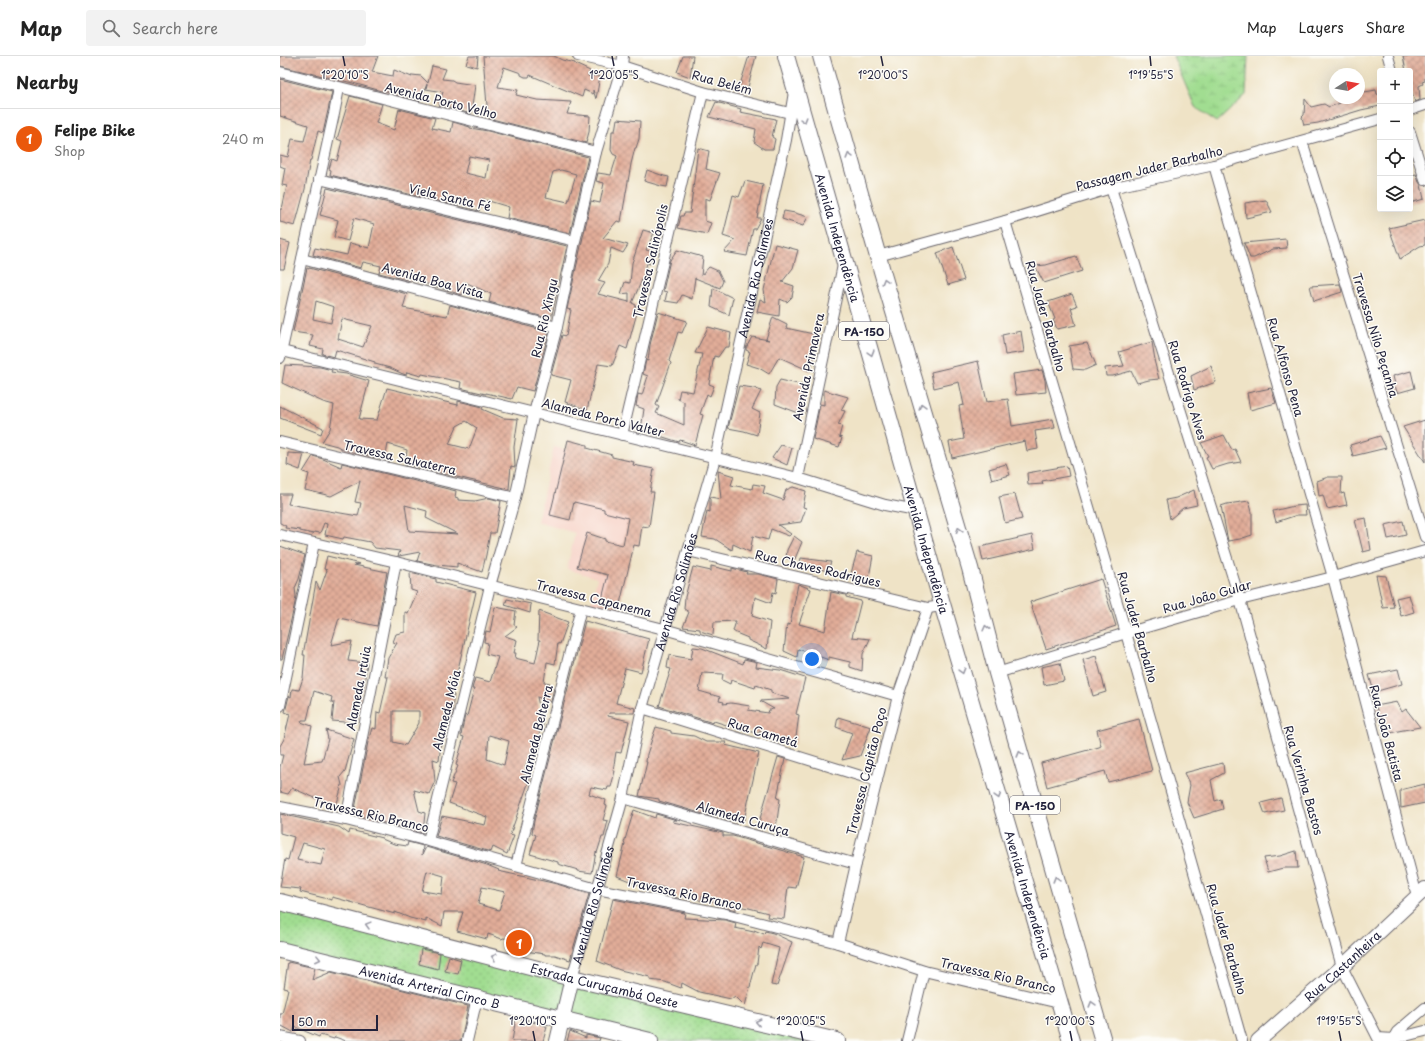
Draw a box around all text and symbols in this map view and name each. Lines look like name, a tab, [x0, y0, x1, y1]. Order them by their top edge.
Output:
search box	[86, 10, 366, 46]
text: Map	[20, 14, 62, 42]
text: Search here	[132, 16, 218, 39]
icon: search	[100, 17, 122, 39]
text: Map	[1247, 17, 1277, 38]
text: Layers	[1299, 17, 1344, 38]
text: Share	[1366, 17, 1405, 38]
street label: Rua Belém	[690, 65, 754, 99]
text: 1°20'10"S	[321, 67, 369, 82]
text: 1°20'05"S	[589, 67, 639, 82]
text: 1°20'00"S	[858, 67, 908, 82]
text: 1°19'55"S	[1129, 67, 1173, 82]
north arrow	[1329, 68, 1365, 104]
map controls	[1377, 68, 1413, 212]
button: +	[1377, 68, 1413, 104]
text: Nearby	[16, 69, 78, 95]
street label: Avenida Porto Velho	[383, 77, 499, 123]
button: −	[1377, 104, 1413, 140]
one-way arrow	[799, 117, 808, 124]
text: Felipe Bike	[54, 118, 135, 141]
text: 1	[26, 129, 32, 148]
text: 240 m	[222, 129, 264, 148]
button: locate	[1377, 140, 1413, 176]
text: Shop	[54, 141, 85, 160]
street label: Passagem Jader Barbalho	[1074, 141, 1224, 195]
one-way arrow	[846, 153, 854, 159]
street label: Avenida Independência	[811, 171, 865, 305]
button: layers	[1377, 176, 1413, 212]
street label: Viela Santa Fé	[407, 179, 493, 215]
street label: Travessa Salinópolis	[628, 202, 672, 320]
street label: Avenida Rio Solimões	[733, 216, 777, 339]
street label: Avenida Boa Vista	[380, 258, 486, 302]
street label: Rua Jader Barbalho	[1022, 258, 1071, 374]
street label: Travessa Nilo Peçanha	[1348, 271, 1404, 400]
street label: Rua Rio Xingu	[526, 277, 562, 359]
one-way arrow	[881, 278, 890, 285]
street label: Avenida Primavera	[788, 311, 828, 423]
street label: Rua Alfonso Pena	[1263, 315, 1309, 419]
road number: PA-150	[839, 322, 889, 340]
street label: Rua Rodrigo Alves	[1164, 338, 1212, 443]
one-way arrow	[866, 349, 875, 356]
street label: Alameda Porto Valter	[540, 393, 666, 441]
one-way arrow	[918, 402, 927, 409]
street label: Travessa Salvaterra	[342, 435, 459, 479]
street label: Avenida Independência	[900, 483, 954, 617]
one-way arrow	[955, 527, 964, 534]
street label: Avenida Rio Solimões	[650, 530, 702, 653]
street label: Rua Chaves Rodrigues	[753, 545, 883, 591]
street label: Rua Jader Barbalho	[1114, 569, 1163, 685]
street label: Travessa Capanema	[534, 575, 654, 621]
street label: Rua João Gular	[1161, 575, 1254, 617]
one-way arrow	[982, 625, 991, 632]
street label: Alameda Irtuia	[341, 643, 375, 732]
your location	[802, 649, 822, 669]
street label: Alameda Móia	[427, 667, 465, 753]
one-way arrow	[957, 667, 966, 674]
street label: Alameda Belterra	[515, 682, 557, 785]
street label: Rua João Batista	[1365, 683, 1409, 784]
street label: Travessa Capitão Poço	[841, 705, 891, 837]
street label: Rua Cametá	[726, 713, 801, 751]
street label: Rua Verinha Bastos	[1280, 723, 1328, 837]
one-way arrow	[1016, 750, 1025, 757]
street label: Travessa Rio Branco	[311, 792, 431, 836]
one-way arrow	[993, 792, 1002, 799]
street label: Alameda Curuça	[694, 796, 792, 840]
road number: PA-150	[1010, 796, 1060, 814]
street label: Avenida Independência	[1000, 828, 1056, 962]
street label: Avenida Rio Solimões	[567, 843, 618, 966]
street label: Travessa Rio Branco	[624, 872, 744, 914]
one-way arrow	[1052, 875, 1061, 882]
street label: Rua Jader Barbalho	[1203, 881, 1252, 997]
one-way arrow	[365, 921, 371, 929]
street label: Rua Castanheira	[1300, 926, 1385, 1005]
pin: 1	[506, 928, 532, 958]
one-way arrow	[491, 953, 498, 962]
street label: Travessa Rio Branco	[938, 953, 1058, 997]
one-way arrow	[314, 954, 321, 963]
street label: Estrada Curuçambá Oeste	[529, 959, 680, 1012]
street label: Avenida Arterial Cinco B	[357, 961, 502, 1013]
one-way arrow	[1088, 1000, 1097, 1007]
scale bar	[292, 1013, 378, 1032]
text: 50 m	[298, 1013, 327, 1030]
text: 1°20'10"S	[509, 1013, 557, 1028]
text: 1°20'05"S	[776, 1013, 826, 1028]
text: 1°20'00"S	[1045, 1013, 1095, 1028]
text: 1°19'55"S	[1317, 1013, 1361, 1028]
one-way arrow	[755, 1019, 761, 1027]

